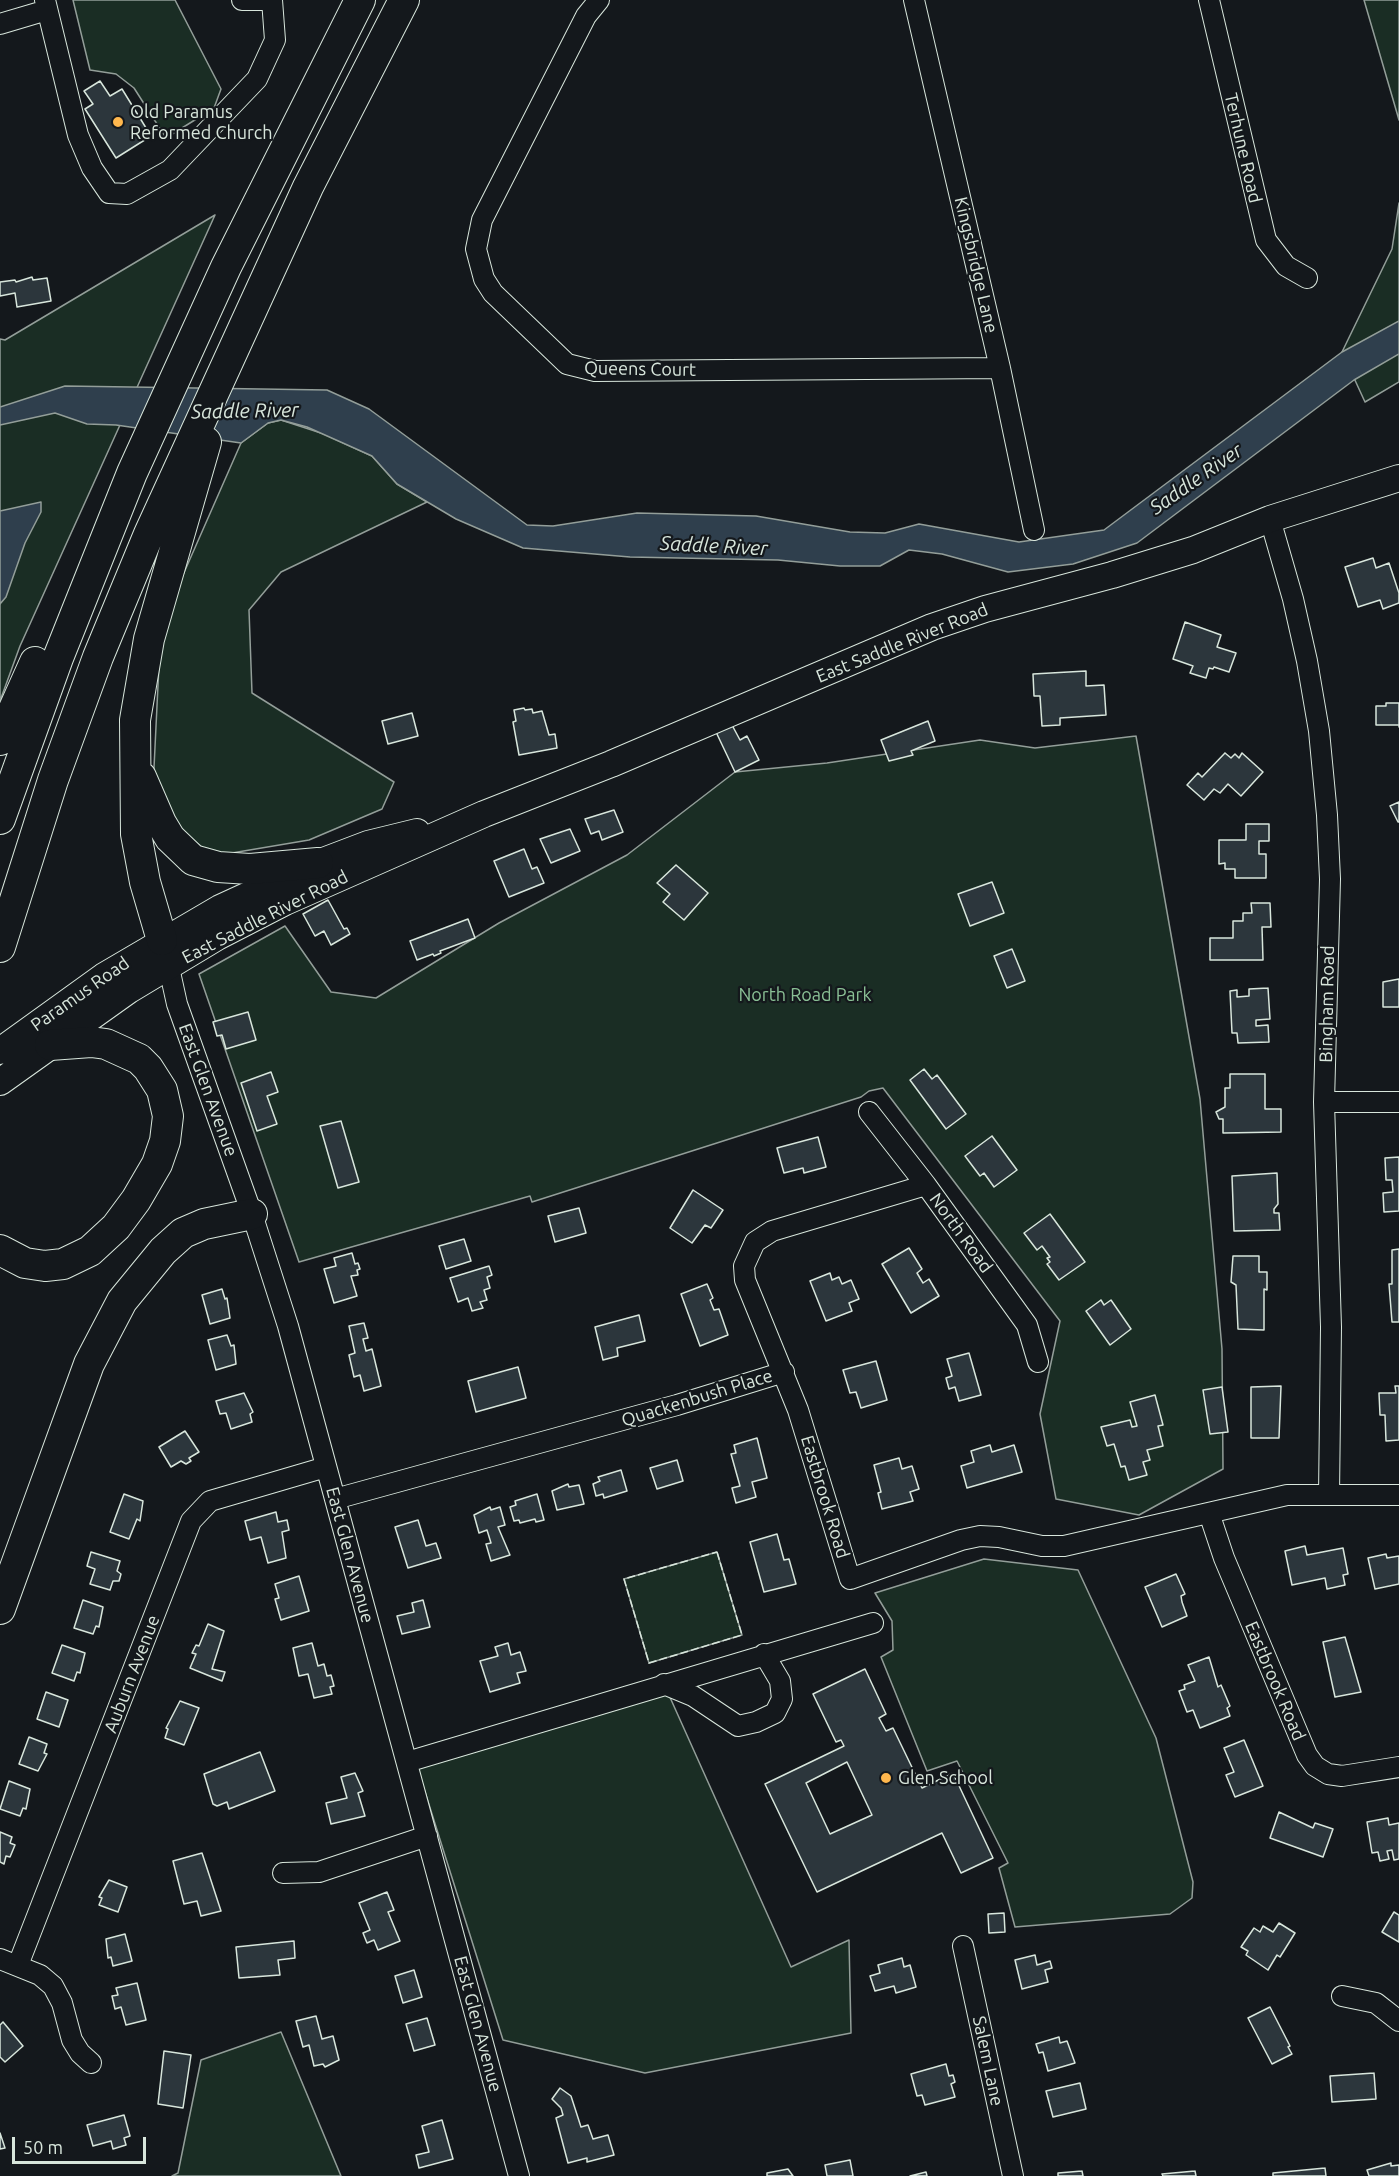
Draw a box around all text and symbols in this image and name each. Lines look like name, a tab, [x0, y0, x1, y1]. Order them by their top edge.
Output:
street label: Terhune Road	[1220, 91, 1266, 205]
place label: Old Paramus Reformed Church	[130, 101, 272, 144]
marker: Old Paramus Reformed Church	[111, 115, 125, 129]
street label: Kingsbridge Lane	[950, 195, 1002, 335]
street label: Queens Court	[584, 357, 696, 381]
water label: Saddle River	[191, 398, 299, 424]
water label: Saddle River	[1145, 438, 1247, 520]
water label: Saddle River	[660, 531, 768, 561]
street label: East Saddle River Road	[813, 599, 991, 687]
street label: East Saddle River Road	[178, 866, 352, 968]
street label: Bingham Road	[1315, 945, 1339, 1063]
street label: Paramus Road	[27, 952, 133, 1036]
park label: North Road Park	[738, 984, 872, 1006]
street label: East Glen Avenue	[174, 1021, 242, 1159]
street label: North Road	[925, 1189, 997, 1277]
street label: Quackenbush Place	[619, 1365, 775, 1431]
street label: Eastbrook Road	[796, 1433, 854, 1561]
street label: East Glen Avenue	[321, 1485, 379, 1625]
street label: Auburn Avenue	[100, 1612, 164, 1736]
street label: Eastbrook Road	[1240, 1618, 1310, 1744]
place label: Glen School	[898, 1767, 993, 1789]
marker: Glen School	[879, 1771, 893, 1785]
street label: East Glen Avenue	[449, 1954, 507, 2094]
street label: Salem Lane	[968, 2014, 1008, 2108]
scale bar	[15, 2125, 148, 2163]
text: 50 m	[23, 2137, 63, 2157]

